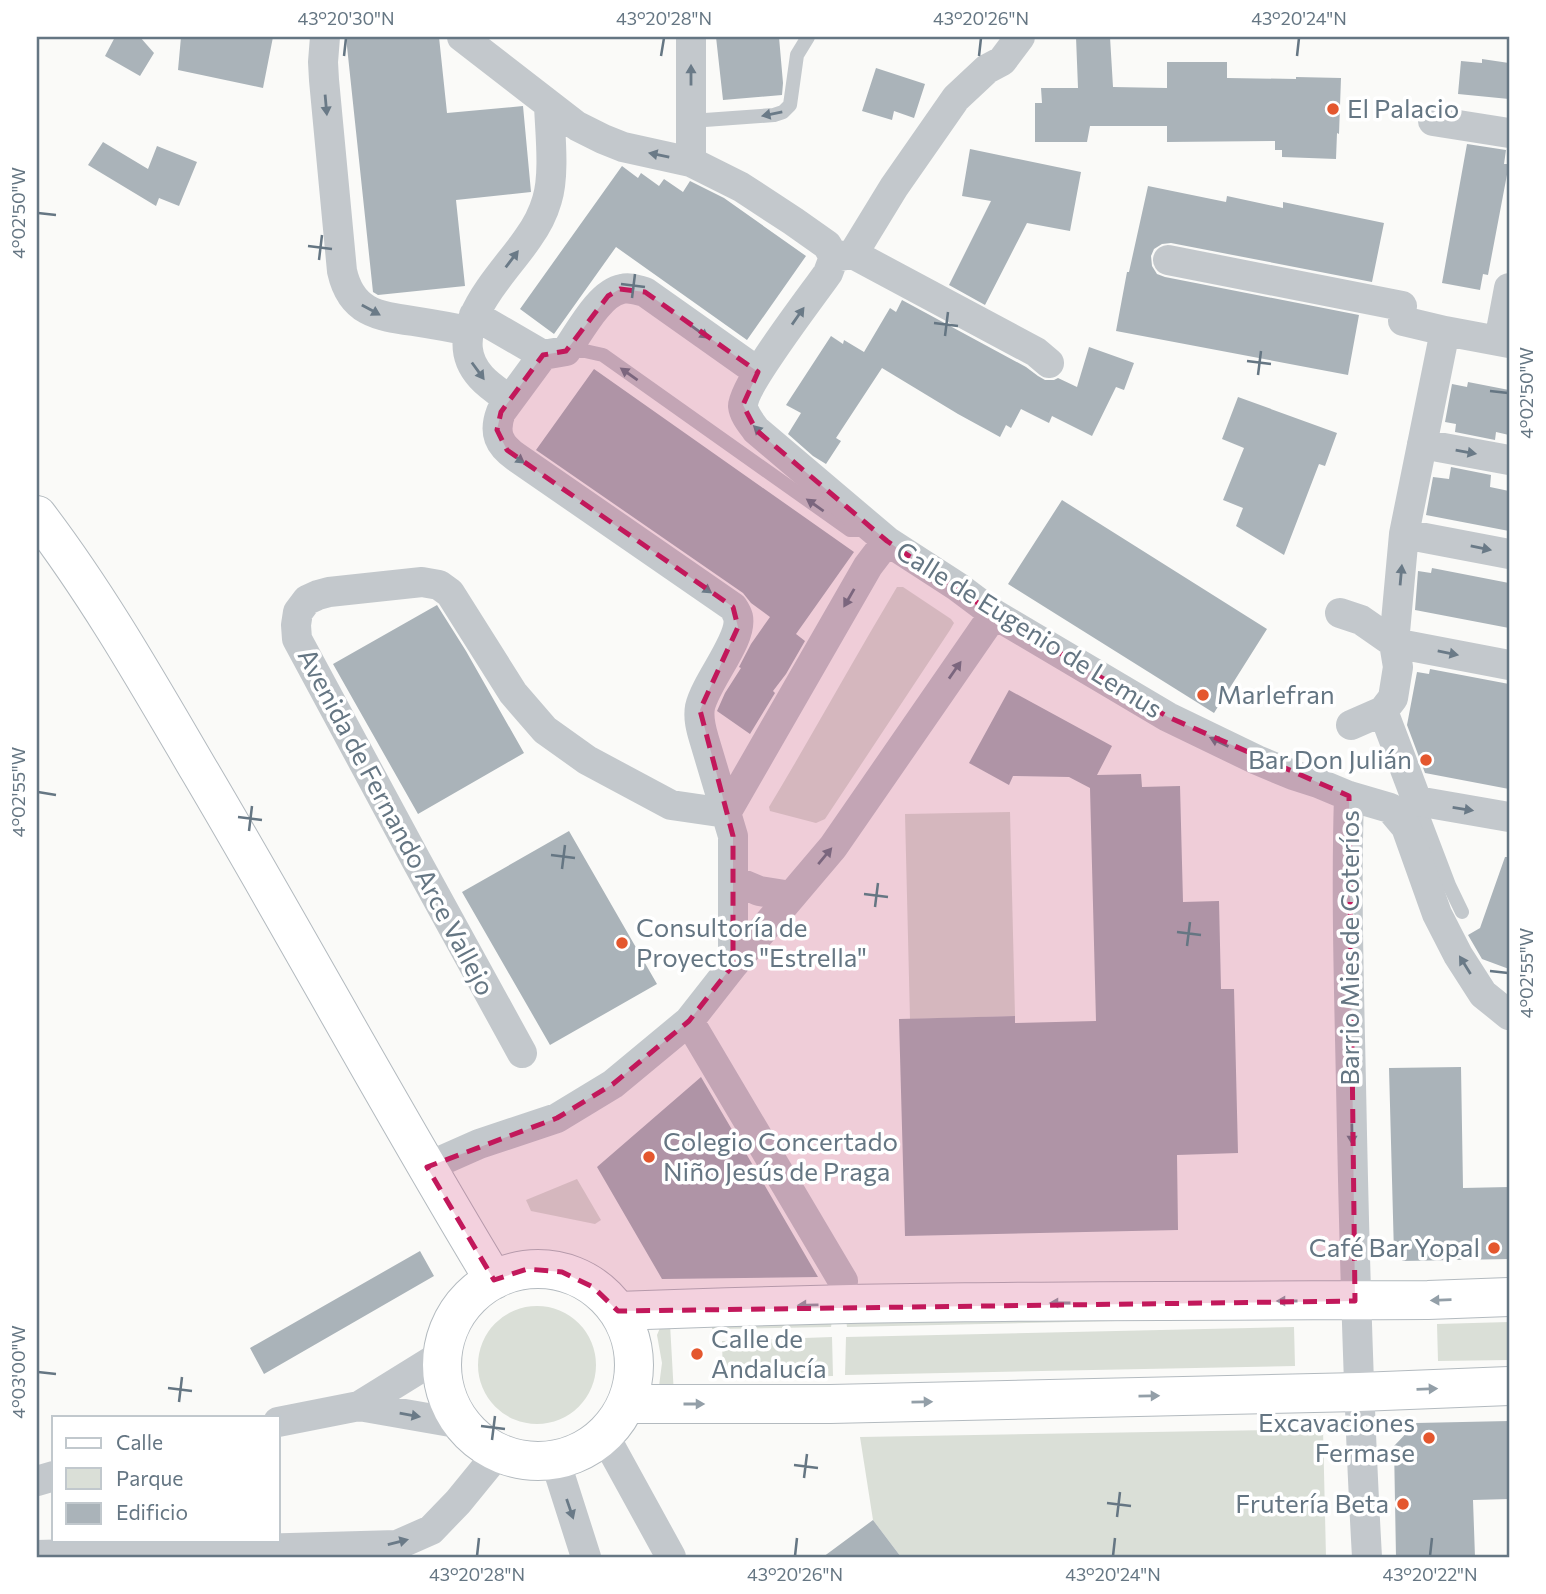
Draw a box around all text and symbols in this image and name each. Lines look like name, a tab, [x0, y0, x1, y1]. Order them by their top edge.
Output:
text: 43°20'30"N	[297, 7, 395, 29]
text: 43°20'28"N	[616, 7, 712, 29]
text: 43°20'26"N	[933, 7, 1029, 29]
text: 43°20'24"N	[1251, 7, 1347, 29]
one-way arrow	[685, 64, 697, 86]
place label: El Palacio	[1347, 92, 1459, 123]
one-way arrow	[321, 94, 332, 116]
marker: El Palacio	[1325, 101, 1341, 117]
one-way arrow	[761, 108, 783, 119]
one-way arrow	[648, 149, 670, 160]
text: 4°02'50"W	[7, 167, 29, 259]
one-way arrow	[505, 250, 519, 268]
one-way arrow	[361, 304, 380, 316]
one-way arrow	[791, 307, 805, 325]
one-way arrow	[691, 324, 709, 338]
text: 4°02'50"W	[1515, 347, 1537, 439]
one-way arrow	[471, 362, 485, 381]
one-way arrow	[620, 367, 638, 381]
one-way arrow	[753, 426, 770, 442]
one-way arrow	[1455, 447, 1477, 458]
one-way arrow	[507, 450, 525, 464]
one-way arrow	[806, 498, 824, 512]
street label: Calle de Eugenio de Lemus	[891, 534, 1169, 723]
one-way arrow	[1470, 543, 1492, 554]
one-way arrow	[1396, 564, 1407, 586]
one-way arrow	[694, 580, 712, 594]
one-way arrow	[843, 588, 856, 607]
street label: Avenida de Fernando Arce Vallejo	[292, 643, 502, 1000]
one-way arrow	[1437, 648, 1459, 659]
one-way arrow	[948, 661, 962, 679]
place label: Marlefran	[1217, 678, 1335, 709]
marker: Marlefran	[1195, 687, 1211, 703]
one-way arrow	[1209, 736, 1229, 747]
place label: Bar Don Julián	[1248, 743, 1412, 774]
text: 4°02'55"W	[7, 747, 29, 837]
marker: Bar Don Julián	[1418, 752, 1434, 768]
one-way arrow	[1452, 804, 1474, 815]
street label: Barrio Mies de Coteríos	[1333, 810, 1364, 1086]
one-way arrow	[817, 848, 832, 865]
place label: Consultoría de Proyectos "Estrella"	[636, 911, 867, 972]
text: 4°02'55"W	[1515, 928, 1537, 1018]
marker: Consultoría de Proyectos "Estrella"	[614, 935, 630, 951]
one-way arrow	[1458, 955, 1471, 974]
one-way arrow	[1346, 1123, 1358, 1145]
place label: Colegio Concertado Niño Jesús de Praga	[663, 1125, 898, 1186]
marker: Colegio Concertado Niño Jesús de Praga	[641, 1149, 657, 1165]
place label: Café Bar Yopal	[1309, 1231, 1480, 1262]
marker: Café Bar Yopal	[1486, 1240, 1502, 1256]
one-way arrow	[1430, 1294, 1452, 1305]
one-way arrow	[1276, 1295, 1298, 1307]
one-way arrow	[1048, 1297, 1070, 1308]
one-way arrow	[796, 1299, 818, 1311]
place label: Calle de Andalucía	[711, 1322, 827, 1383]
text: 4°03'00"W	[7, 1325, 29, 1419]
marker: Calle de Andalucía	[689, 1346, 705, 1362]
one-way arrow	[1416, 1384, 1438, 1395]
one-way arrow	[1138, 1391, 1160, 1402]
one-way arrow	[911, 1396, 933, 1407]
one-way arrow	[683, 1398, 705, 1410]
place label: Excavaciones Fermase	[1258, 1406, 1415, 1467]
one-way arrow	[399, 1410, 421, 1421]
legend	[52, 1416, 280, 1542]
text: Calle	[116, 1429, 163, 1454]
marker: Excavaciones Fermase	[1421, 1430, 1437, 1446]
text: Parque	[116, 1465, 183, 1490]
place label: Frutería Beta	[1235, 1487, 1389, 1518]
marker: Frutería Beta	[1395, 1496, 1411, 1512]
one-way arrow	[565, 1498, 576, 1519]
text: Edificio	[116, 1499, 188, 1524]
one-way arrow	[388, 1536, 410, 1547]
text: 43°20'28"N	[429, 1563, 525, 1585]
text: 43°20'26"N	[747, 1563, 843, 1585]
text: 43°20'24"N	[1065, 1563, 1161, 1585]
text: 43°20'22"N	[1382, 1563, 1478, 1585]

